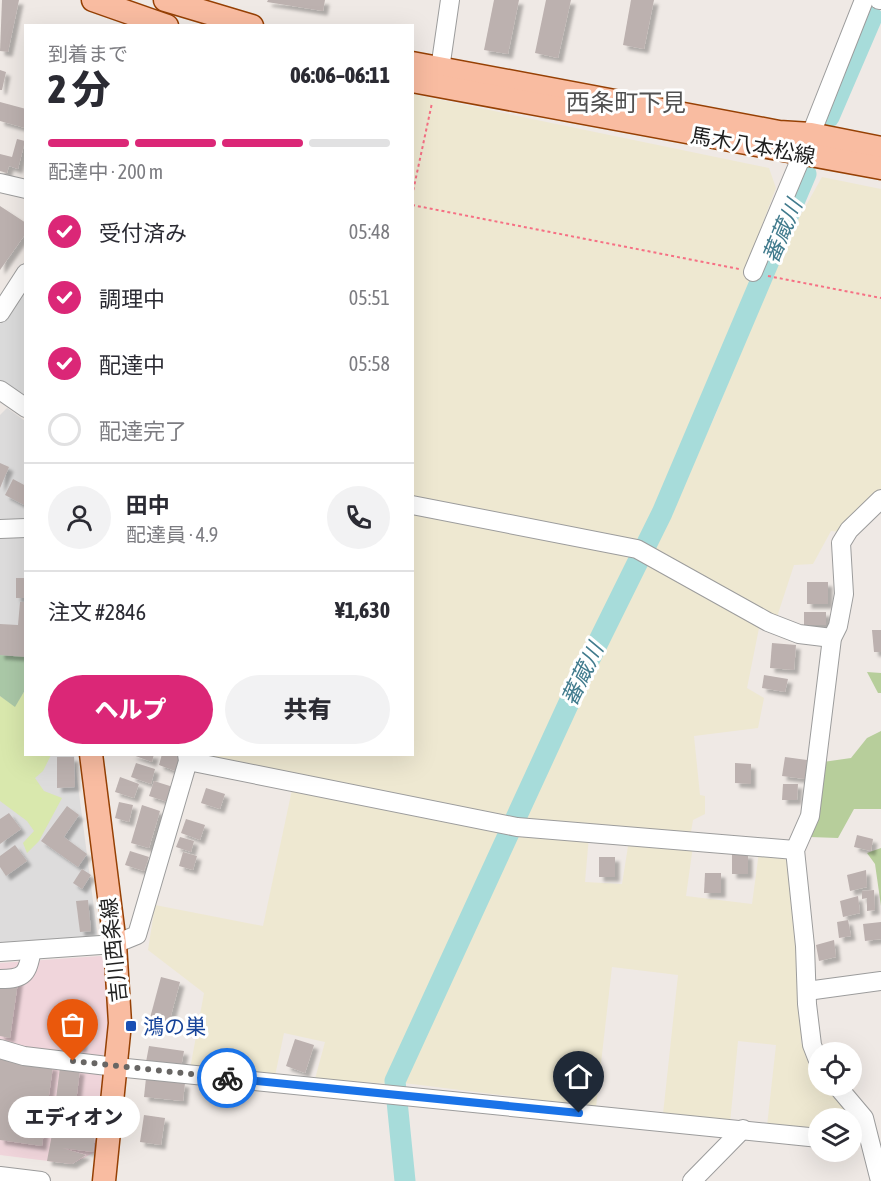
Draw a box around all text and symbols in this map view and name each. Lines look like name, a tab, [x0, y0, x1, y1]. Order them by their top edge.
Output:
text: 到着まで	[48, 42, 128, 65]
text: 06:06–06:11	[290, 62, 390, 88]
text: 2 分	[48, 67, 111, 111]
district label: 西条町下見	[566, 89, 686, 116]
street label: 馬木八本松線	[689, 122, 817, 168]
text: 配達中 · 200 m	[48, 160, 163, 183]
water label: 蕃蔵川	[757, 194, 808, 266]
icon: check	[48, 215, 81, 248]
text: 受付済み	[99, 220, 187, 246]
text: 05:48	[349, 220, 390, 243]
icon: check	[48, 281, 81, 314]
text: 調理中	[99, 286, 165, 312]
text: 05:51	[349, 286, 390, 309]
icon: check	[48, 347, 81, 380]
text: 配達中	[99, 352, 165, 378]
text: 05:58	[349, 352, 390, 375]
text: 配達完了	[99, 418, 187, 444]
button: person	[48, 486, 111, 549]
button: phone	[327, 486, 390, 549]
text: 田中	[126, 492, 170, 518]
text: 配達員 · 4.9	[126, 523, 218, 546]
text: ¥1,630	[335, 597, 390, 623]
text: 注文 #2846	[48, 599, 146, 625]
water label: 蕃蔵川	[556, 637, 609, 709]
button: ヘルプ	[48, 675, 213, 744]
button: 共有	[225, 675, 390, 744]
street label: 吉川西条線	[96, 897, 130, 1003]
pin	[47, 999, 98, 1061]
icon: bag	[56, 1008, 89, 1041]
place label: 鴻の巣	[143, 1014, 206, 1038]
marker: 鴻の巣	[124, 1019, 138, 1033]
map controls	[808, 1042, 862, 1162]
button: locate	[808, 1042, 862, 1096]
courier	[197, 1048, 257, 1108]
pin	[553, 1051, 604, 1113]
icon: home	[562, 1060, 595, 1093]
icon: bike	[211, 1062, 244, 1095]
callout: エディオン	[7, 1097, 139, 1139]
text: エディオン	[25, 1105, 123, 1128]
button: layers	[808, 1108, 862, 1162]

